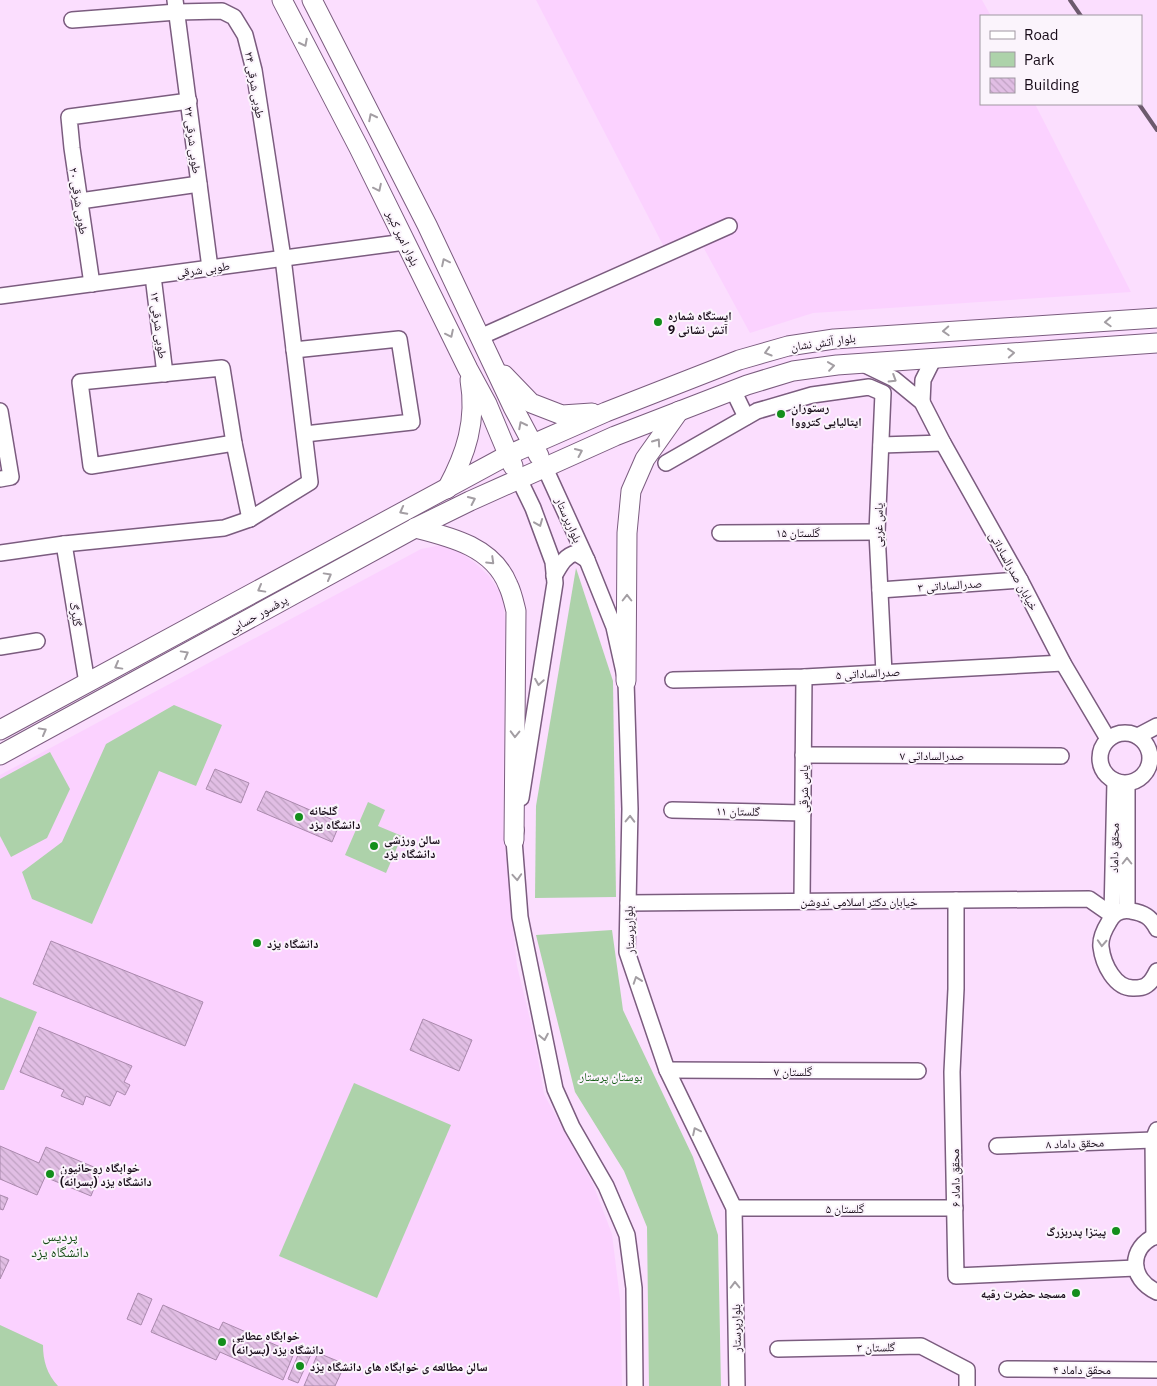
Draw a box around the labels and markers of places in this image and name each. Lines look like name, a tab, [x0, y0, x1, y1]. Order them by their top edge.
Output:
place label: ایستگاه شماره 9 آتش نشانی	[668, 308, 732, 338]
marker: ایستگاه شماره 9 آتش نشانی	[652, 316, 664, 328]
place label: رستوران ایتالیایی کترووا	[791, 400, 862, 430]
marker: رستوران ایتالیایی کترووا	[775, 408, 787, 420]
place label: گلخانه دانشگاه یزد	[309, 803, 360, 832]
marker: گلخانه دانشگاه یزد	[293, 811, 305, 823]
place label: سالن ورزشی دانشگاه یزد	[384, 832, 440, 861]
marker: سالن ورزشی دانشگاه یزد	[368, 840, 380, 852]
place label: دانشگاه یزد	[267, 936, 318, 951]
marker: دانشگاه یزد	[251, 937, 263, 949]
place label: خوابگاه روحانیون (پسرانه) دانشگاه یزد	[60, 1160, 152, 1189]
marker: خوابگاه روحانیون (پسرانه) دانشگاه یزد	[44, 1168, 56, 1180]
place label: پیتزا پدربزرگ	[1046, 1224, 1106, 1239]
marker: پیتزا پدربزرگ	[1110, 1225, 1122, 1237]
place label: مسجد حضرت رقیه	[981, 1286, 1066, 1301]
marker: مسجد حضرت رقیه	[1070, 1287, 1082, 1299]
place label: خوابگاه عطایی (پسرانه) دانشگاه یزد	[232, 1328, 324, 1357]
marker: خوابگاه عطایی (پسرانه) دانشگاه یزد	[216, 1336, 228, 1348]
place label: سالن مطالعه ی خوابگاه های دانشگاه یزد	[310, 1359, 488, 1375]
marker: سالن مطالعه ی خوابگاه های دانشگاه یزد	[294, 1360, 306, 1372]

